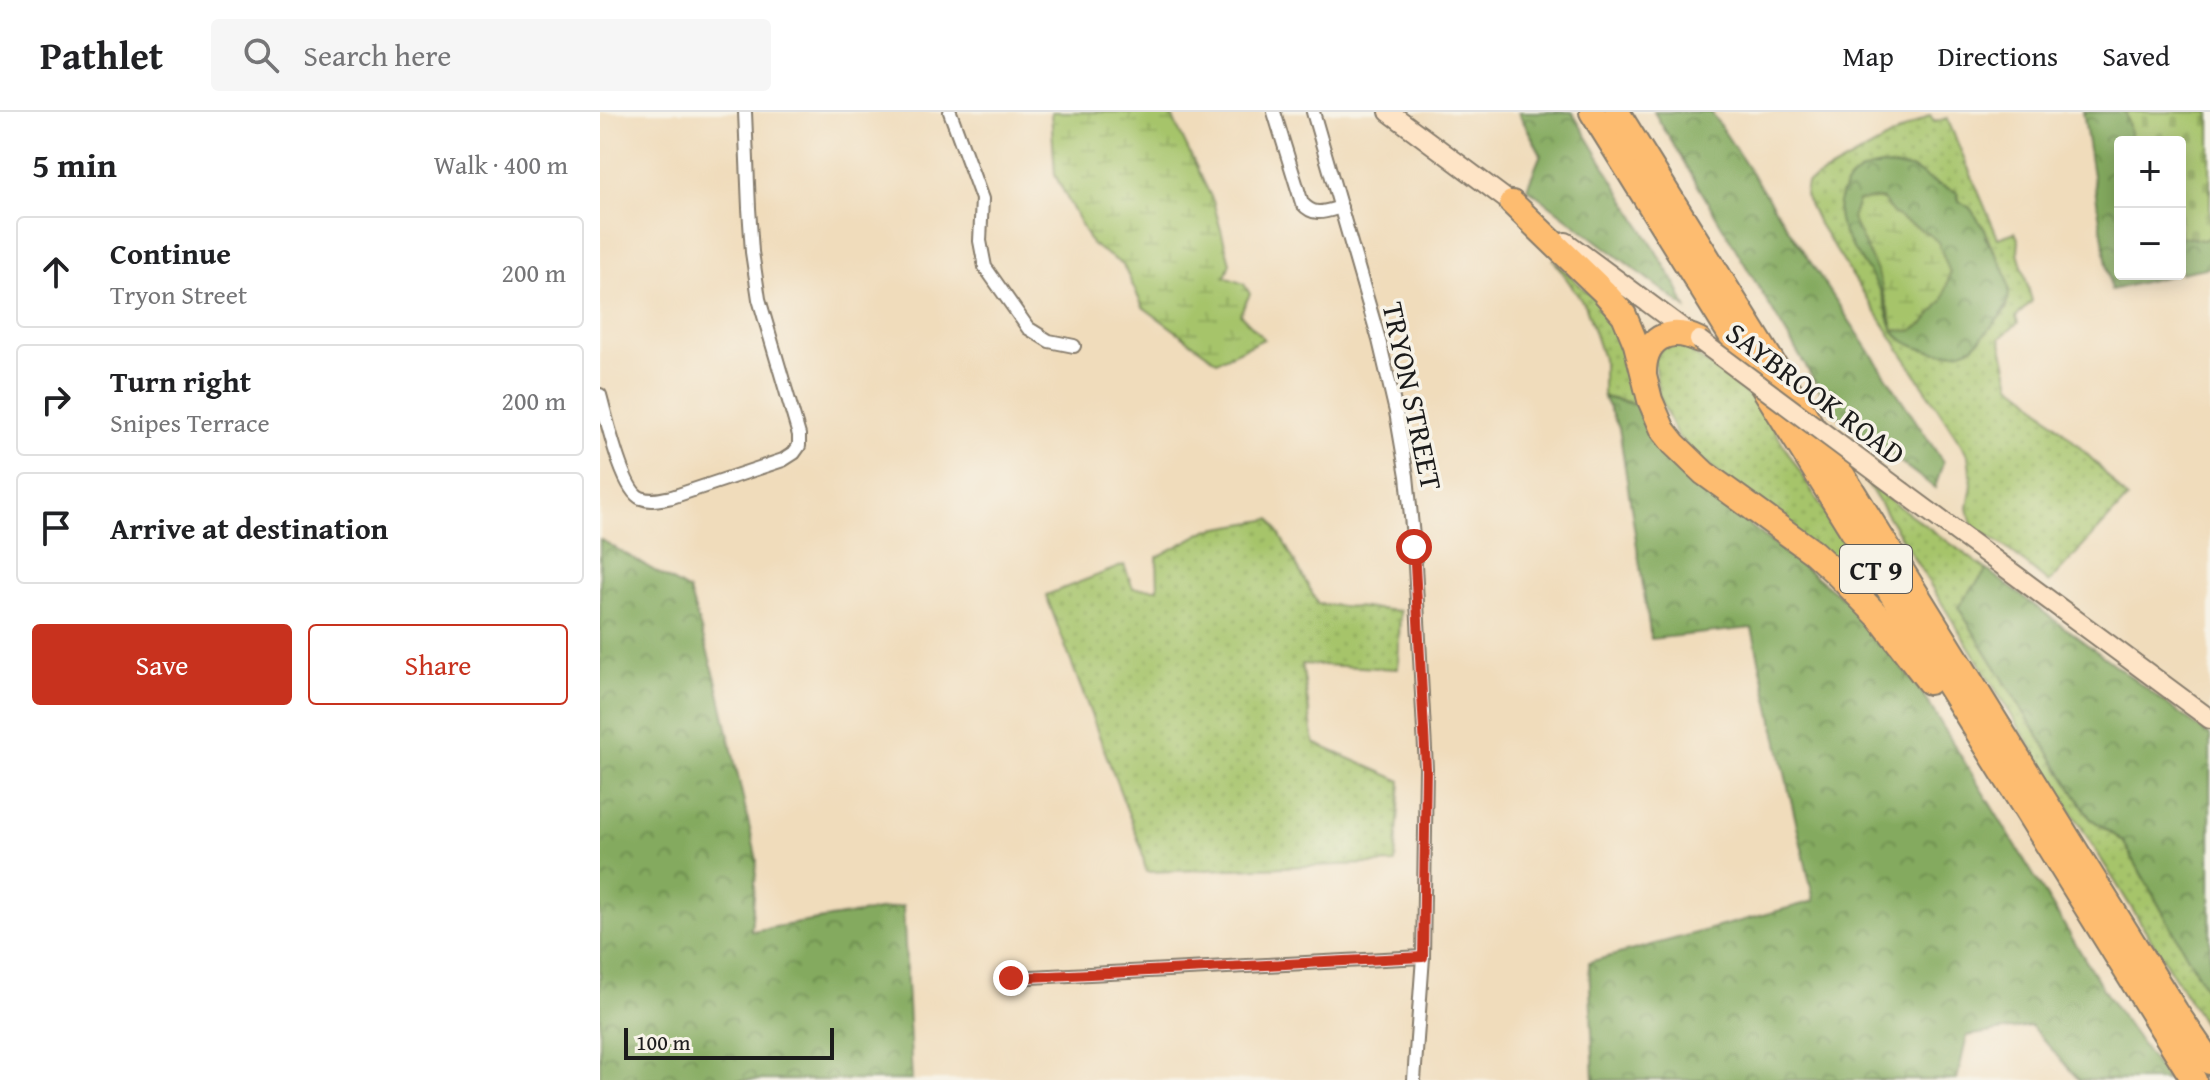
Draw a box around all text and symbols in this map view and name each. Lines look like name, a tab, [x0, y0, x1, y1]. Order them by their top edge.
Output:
search box	[211, 19, 771, 91]
text: Pathlet	[40, 27, 163, 83]
icon: search	[239, 33, 283, 77]
text: Search here	[303, 33, 451, 77]
text: Map	[1842, 35, 1894, 76]
text: Directions	[1938, 35, 2058, 76]
text: Saved	[2102, 35, 2170, 76]
map controls	[2114, 136, 2186, 280]
button: +	[2114, 136, 2186, 208]
text: 5 min	[32, 140, 117, 189]
text: Walk · 400 m	[434, 145, 568, 184]
button: −	[2114, 208, 2186, 280]
text: Continue	[110, 231, 231, 275]
icon: ahead	[34, 250, 78, 294]
text: 200 m	[501, 253, 566, 292]
text: Tryon Street	[110, 275, 247, 314]
street label: TRYON STREET	[1372, 298, 1454, 494]
street label: SAYBROOK ROAD	[1717, 311, 1915, 475]
text: Turn right	[110, 359, 251, 403]
icon: right	[34, 378, 78, 422]
text: 200 m	[501, 381, 566, 420]
text: Snipes Terrace	[110, 403, 270, 442]
icon: arrive	[34, 506, 78, 550]
text: Arrive at destination	[110, 506, 388, 550]
route start	[1396, 529, 1432, 565]
road number: CT 9	[1840, 545, 1912, 593]
button: Save	[32, 624, 292, 705]
button: Share	[308, 624, 568, 705]
route end	[993, 960, 1029, 996]
scale bar	[624, 1024, 834, 1060]
text: 100 m	[636, 1026, 691, 1058]

